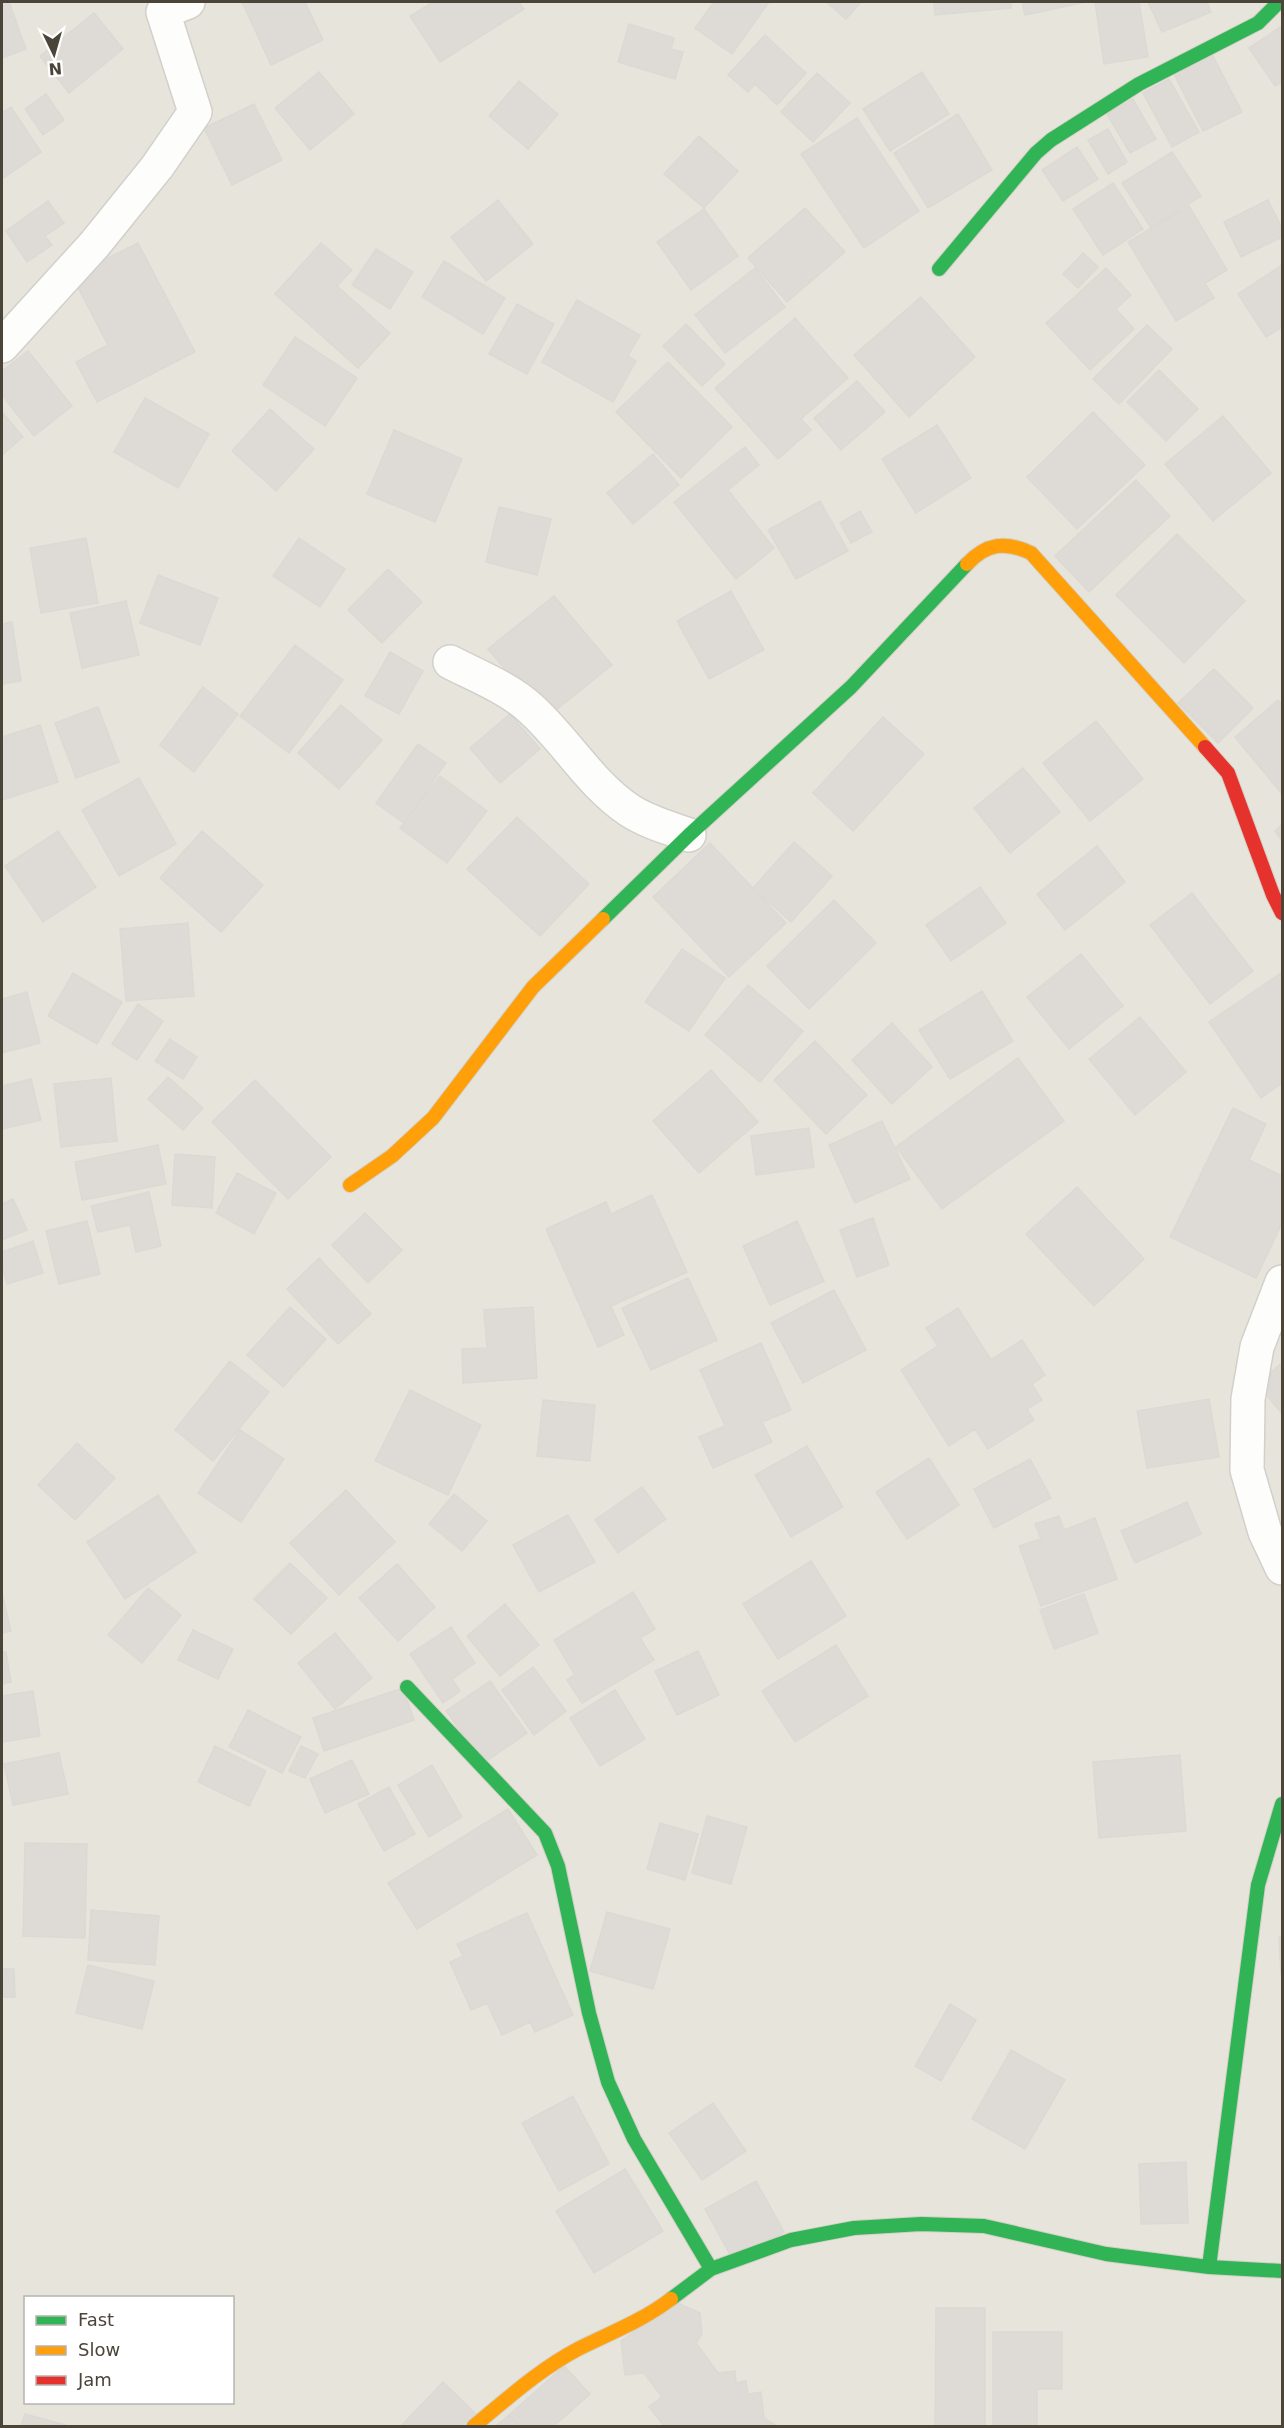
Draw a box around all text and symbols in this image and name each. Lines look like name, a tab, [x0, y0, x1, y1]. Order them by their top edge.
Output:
north arrow	[24, 24, 84, 84]
text: N	[48, 58, 63, 78]
legend	[24, 2296, 234, 2404]
text: Fast	[78, 2309, 114, 2330]
text: Slow	[78, 2339, 120, 2360]
text: Jam	[77, 2369, 112, 2390]

